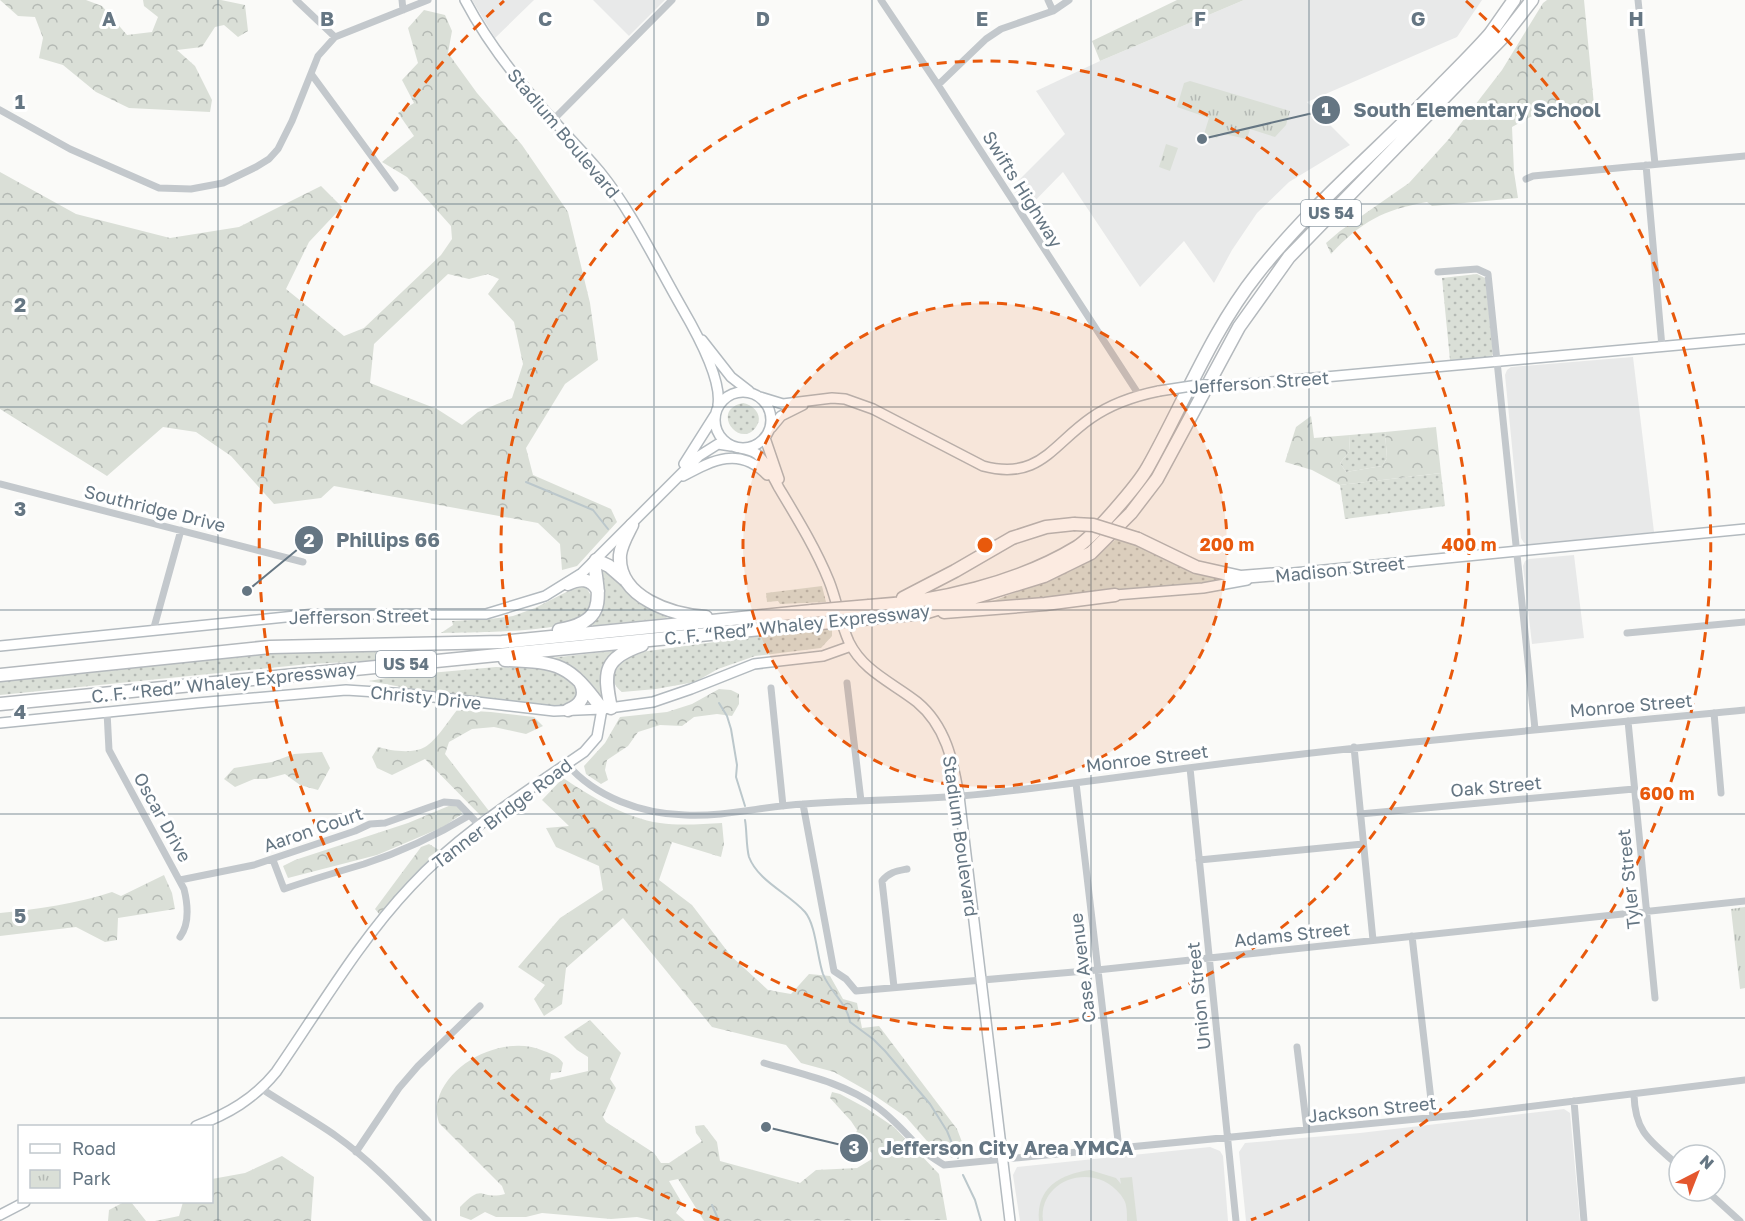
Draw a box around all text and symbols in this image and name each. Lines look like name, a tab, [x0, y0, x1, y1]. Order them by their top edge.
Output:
text: A	[102, 6, 116, 30]
text: B	[320, 6, 334, 30]
text: C	[538, 6, 552, 30]
text: D	[756, 6, 770, 30]
text: E	[976, 6, 988, 30]
text: F	[1194, 6, 1206, 30]
text: G	[1411, 6, 1425, 30]
text: H	[1628, 6, 1644, 30]
street label: Stadium Boulevard	[503, 64, 625, 202]
text: 1	[15, 89, 25, 113]
callout: South Elementary School	[1311, 91, 1612, 129]
text: South Elementary School	[1353, 97, 1601, 121]
text: 1	[1321, 98, 1331, 120]
street label: Swifts Highway	[978, 127, 1068, 251]
road number: US 54	[1301, 200, 1361, 226]
text: 2	[14, 292, 26, 316]
street label: Jefferson Street	[1188, 366, 1330, 398]
street label: Southridge Drive	[82, 480, 228, 536]
text: 3	[14, 496, 26, 520]
callout: Phillips 66	[294, 521, 452, 559]
text: Phillips 66	[336, 527, 440, 551]
text: 2	[304, 529, 315, 551]
text: 200 m	[1200, 533, 1254, 555]
text: 400 m	[1442, 533, 1496, 555]
centre of rings	[975, 535, 995, 555]
street label: Madison Street	[1274, 551, 1406, 587]
street label: C. F. “Red” Whaley Expressway	[663, 599, 931, 649]
street label: Jefferson Street	[289, 604, 429, 628]
road number: US 54	[376, 651, 436, 677]
street label: C. F. “Red” Whaley Expressway	[90, 657, 358, 707]
street label: Christy Drive	[369, 680, 483, 714]
street label: Monroe Street	[1569, 689, 1693, 721]
text: 4	[14, 699, 26, 723]
street label: Monroe Street	[1085, 740, 1209, 776]
street label: Tanner Bridge Road	[428, 753, 576, 873]
street label: Stadium Boulevard	[939, 754, 983, 918]
street label: Oscar Drive	[129, 768, 197, 866]
street label: Oak Street	[1449, 771, 1543, 801]
text: 600 m	[1639, 782, 1695, 804]
street label: Aaron Court	[260, 802, 366, 856]
street label: Tyler Street	[1612, 828, 1644, 930]
text: 5	[14, 903, 26, 927]
street label: Case Avenue	[1064, 912, 1100, 1024]
street label: Adams Street	[1233, 917, 1351, 951]
street label: Union Street	[1181, 941, 1215, 1051]
street label: Jackson Street	[1307, 1091, 1437, 1127]
legend	[18, 1125, 213, 1203]
callout: Jefferson City Area YMCA	[839, 1129, 1145, 1167]
text: Jefferson City Area YMCA	[881, 1135, 1133, 1159]
text: 3	[849, 1136, 860, 1158]
text: Road	[72, 1137, 116, 1159]
north arrow	[1667, 1143, 1727, 1203]
text: N	[1696, 1150, 1718, 1173]
text: Park	[72, 1167, 111, 1189]

